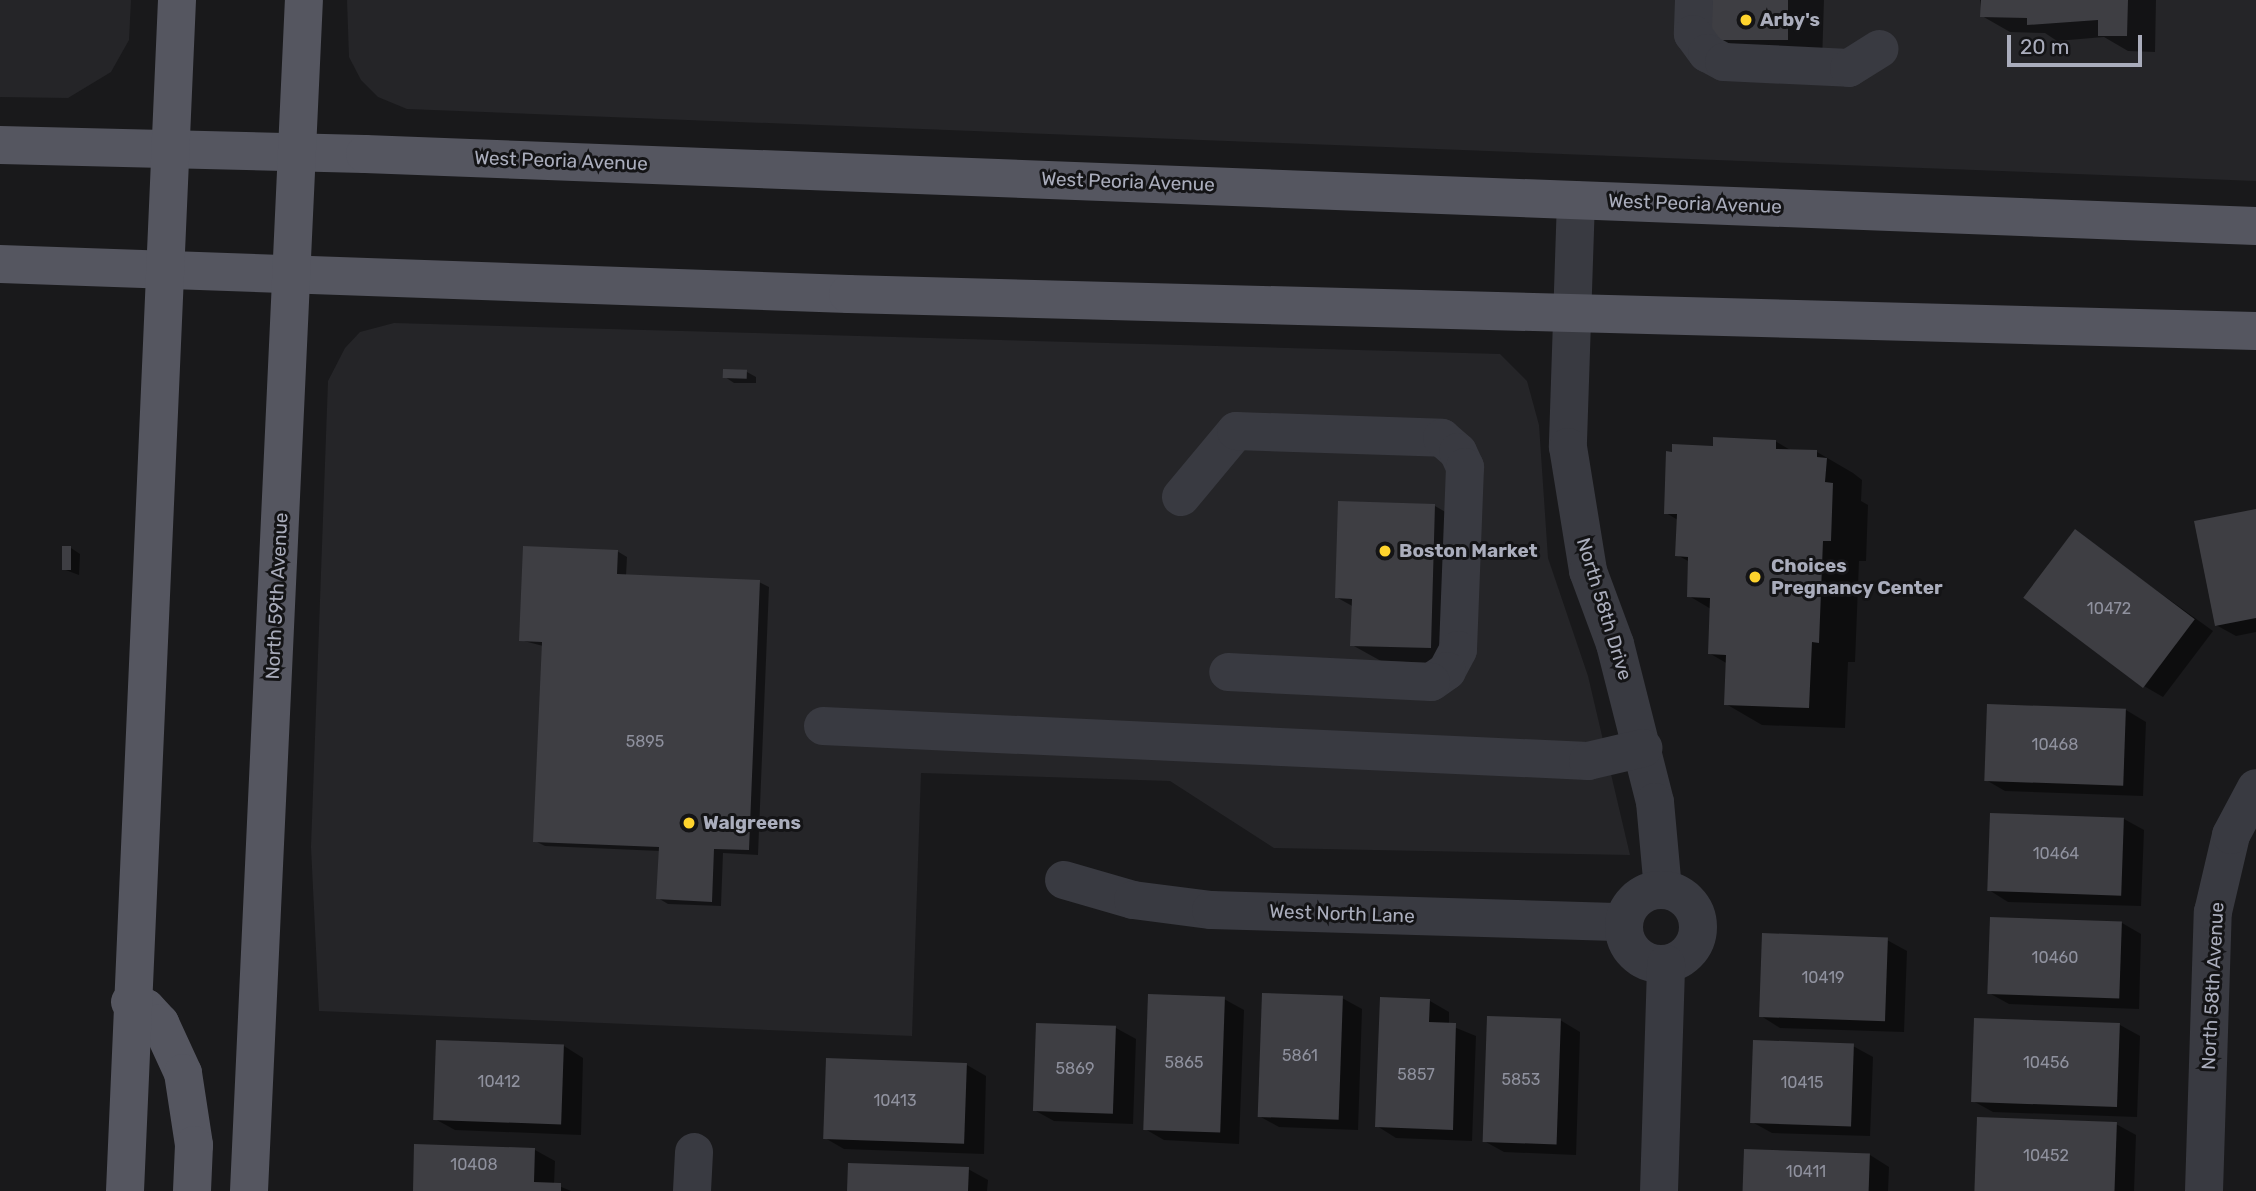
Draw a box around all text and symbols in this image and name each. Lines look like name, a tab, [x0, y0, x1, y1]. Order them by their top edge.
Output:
place label: Arby's	[1760, 9, 1820, 31]
marker: Arby's	[1738, 12, 1754, 28]
scale bar	[2011, 21, 2146, 65]
text: 20 m	[2020, 34, 2069, 59]
street label: West Peoria Avenue	[473, 147, 649, 175]
street label: West Peoria Avenue	[1040, 168, 1216, 196]
street label: West Peoria Avenue	[1607, 190, 1783, 218]
street label: North 59th Avenue	[261, 512, 293, 680]
street label: North 58th Drive	[1572, 535, 1636, 683]
place label: Boston Market	[1399, 540, 1538, 562]
marker: Boston Market	[1377, 543, 1393, 559]
place label: Choices Pregnancy Center	[1771, 555, 1943, 599]
marker: Choices Pregnancy Center	[1745, 567, 1765, 587]
house number: 10472	[2087, 599, 2131, 619]
house number: 5895	[626, 732, 664, 752]
house number: 10468	[2032, 735, 2078, 755]
place label: Walgreens	[703, 812, 801, 834]
marker: Walgreens	[681, 815, 697, 831]
house number: 10464	[2033, 844, 2079, 864]
street label: West North Lane	[1269, 900, 1415, 928]
street label: North 58th Avenue	[2197, 901, 2229, 1071]
house number: 10460	[2032, 948, 2078, 968]
house number: 10419	[1802, 968, 1844, 988]
house number: 5861	[1282, 1046, 1318, 1066]
house number: 5865	[1165, 1053, 1203, 1073]
house number: 10456	[2023, 1053, 2069, 1073]
house number: 5869	[1056, 1059, 1094, 1079]
house number: 5857	[1397, 1065, 1435, 1085]
house number: 5853	[1502, 1070, 1540, 1090]
house number: 10412	[478, 1072, 520, 1092]
house number: 10415	[1781, 1073, 1823, 1093]
house number: 10413	[873, 1091, 917, 1111]
house number: 10452	[2023, 1146, 2069, 1166]
house number: 10408	[450, 1155, 498, 1175]
house number: 10411	[1786, 1162, 1826, 1182]

